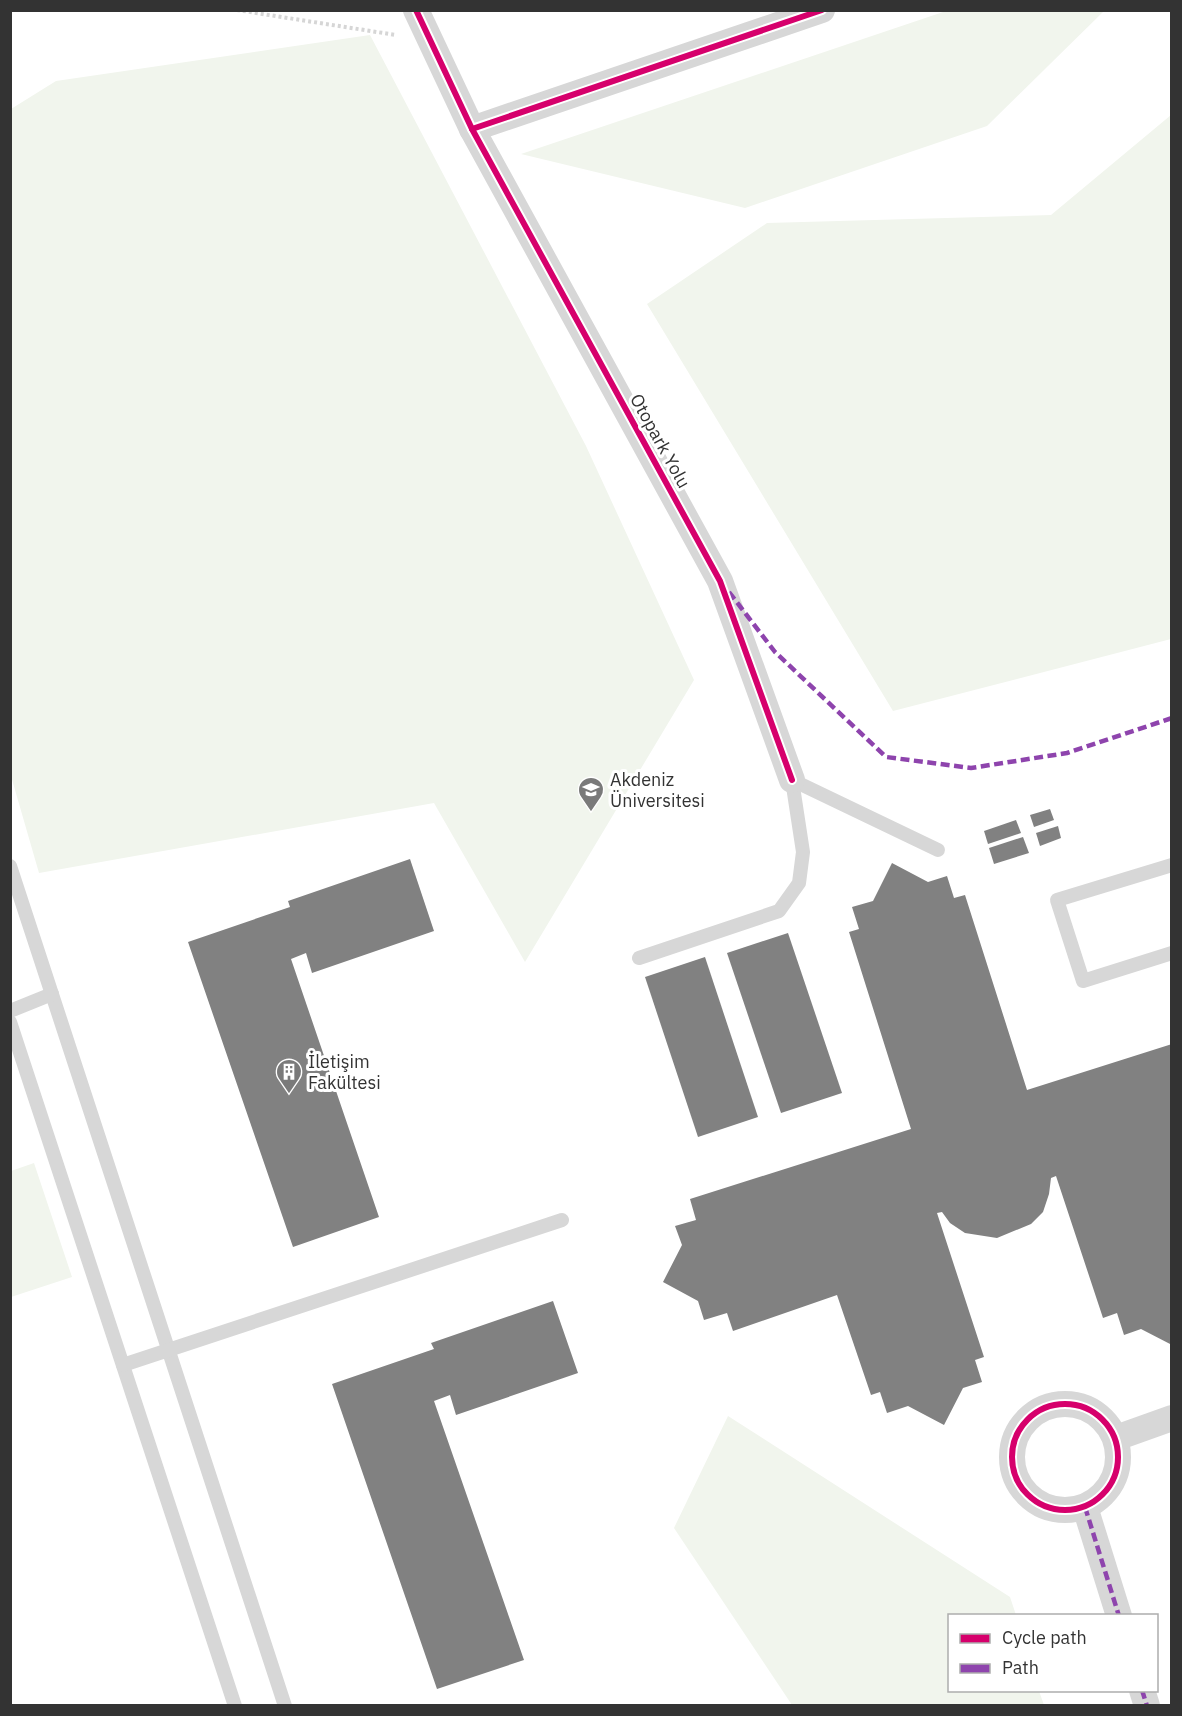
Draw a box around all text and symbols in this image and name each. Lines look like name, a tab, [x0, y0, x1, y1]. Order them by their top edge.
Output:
street label: Otopark Yolu	[625, 390, 696, 492]
place label: Akdeniz Üniversitesi	[610, 768, 705, 812]
school or university icon: Akdeniz Üniversitesi	[576, 775, 606, 813]
place label: İletişim Fakültesi	[308, 1050, 381, 1094]
building icon: İletişim Fakültesi	[274, 1057, 304, 1095]
legend	[948, 1614, 1158, 1692]
text: Cycle path	[1002, 1626, 1087, 1649]
text: Path	[1002, 1656, 1039, 1679]

